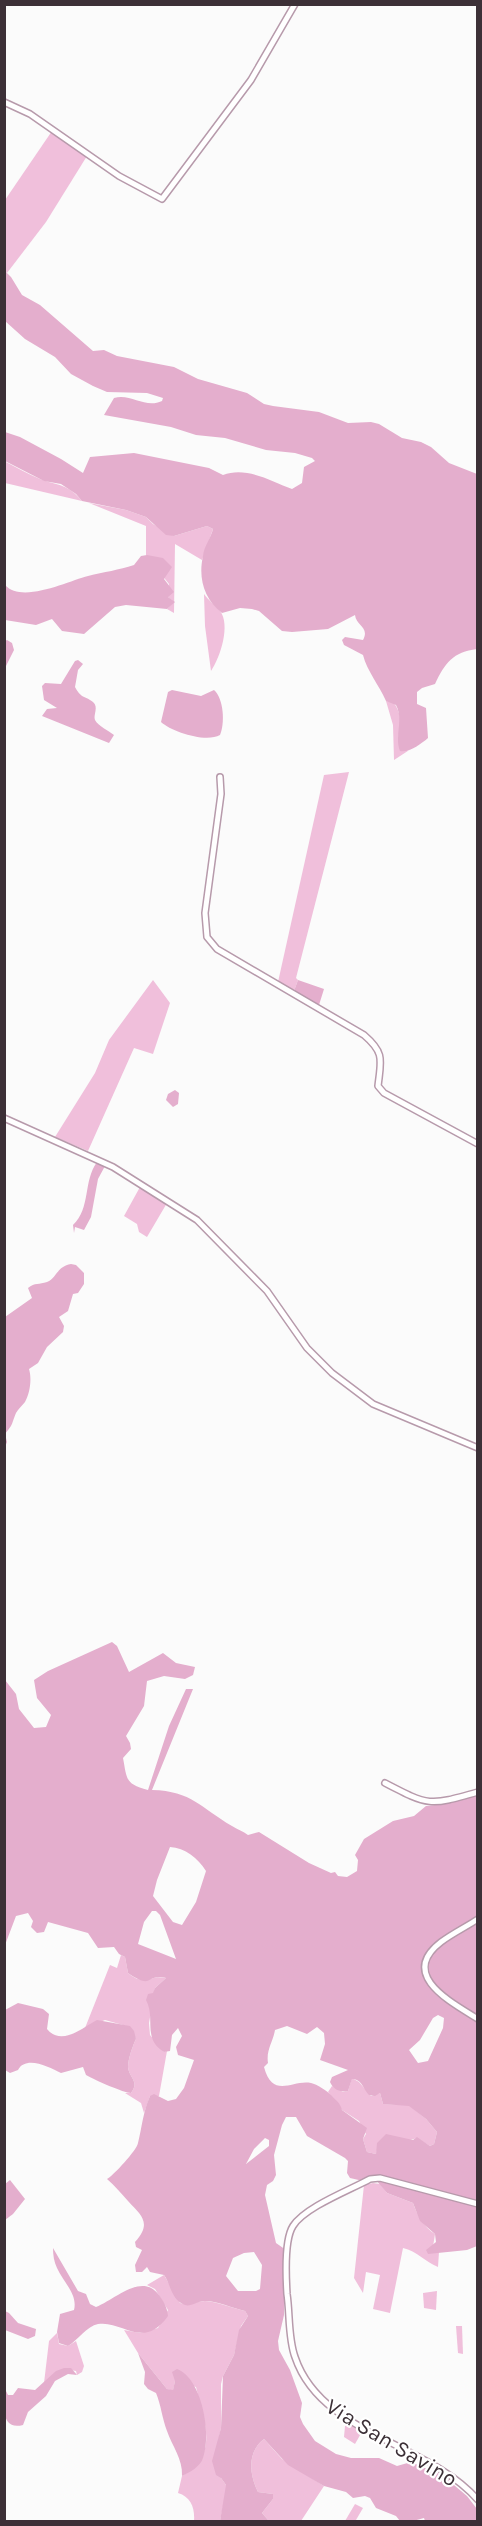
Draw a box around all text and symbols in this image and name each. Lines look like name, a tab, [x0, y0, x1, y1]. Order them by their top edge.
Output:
street label: Via San Savino	[321, 2393, 462, 2492]

